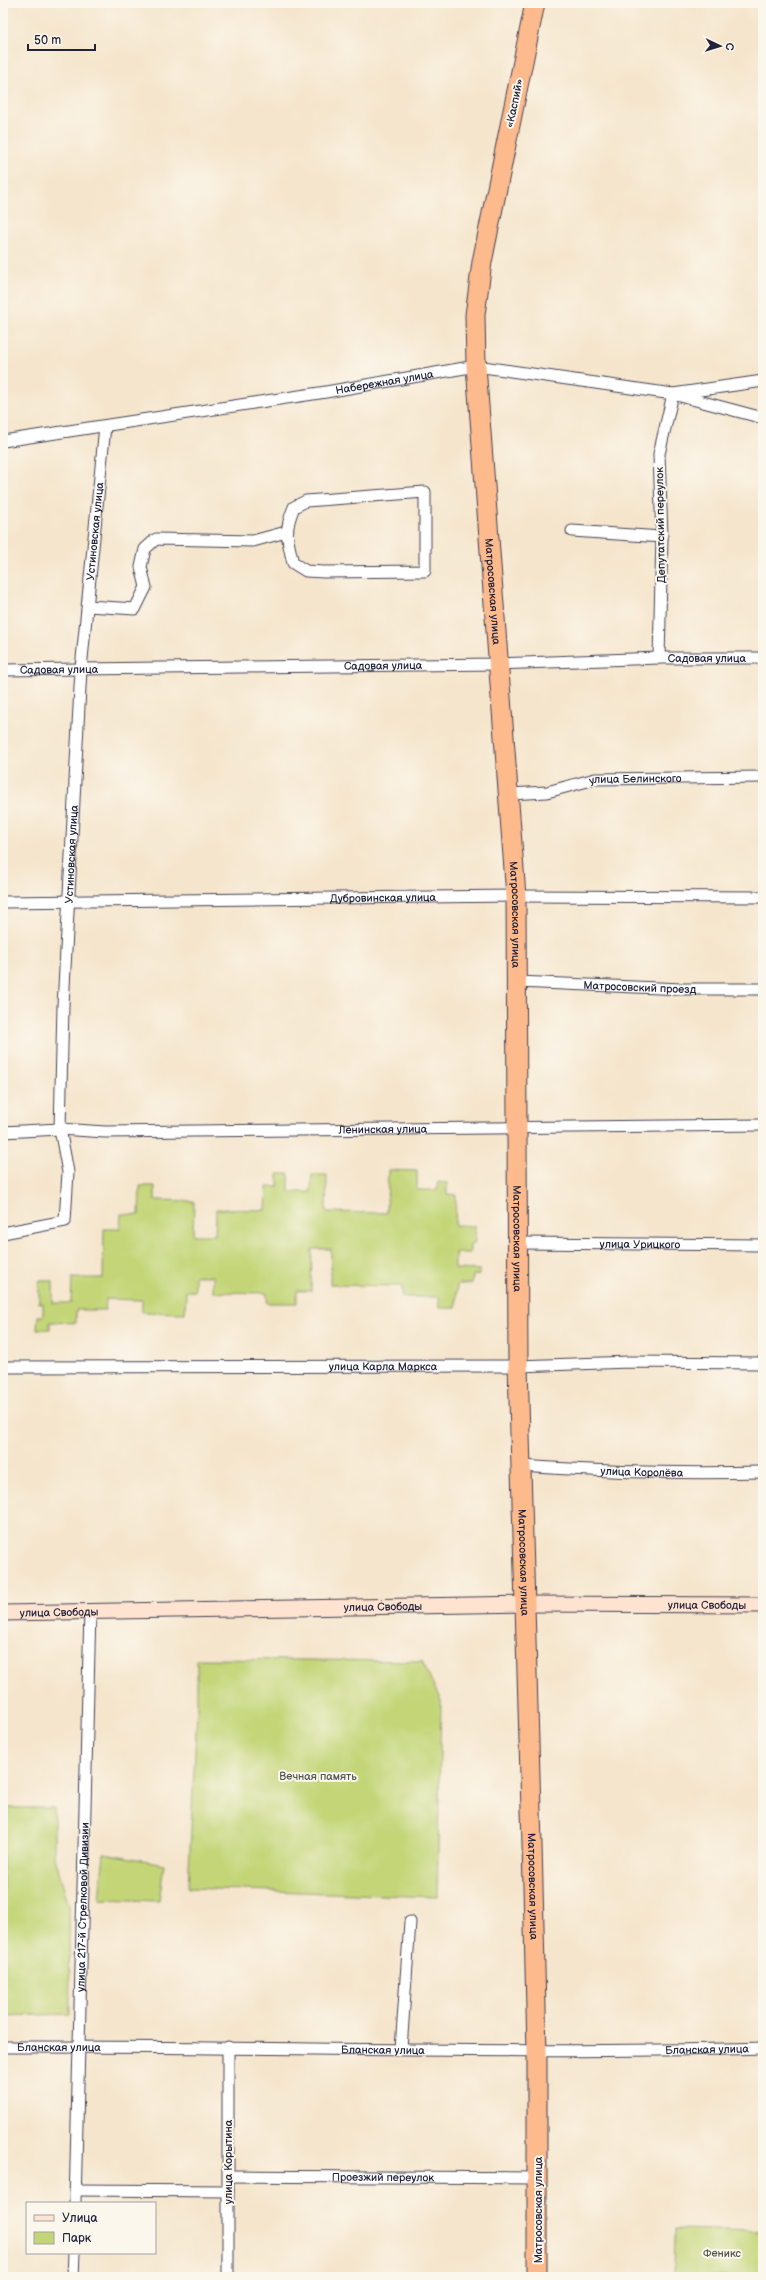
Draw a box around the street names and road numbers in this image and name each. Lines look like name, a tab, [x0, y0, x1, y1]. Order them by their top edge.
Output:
street label: «Каспий»	[503, 77, 526, 129]
street label: Набережная улица	[335, 367, 435, 397]
street label: Депутатский переулок	[653, 467, 668, 583]
street label: Устиновская улица	[84, 481, 106, 581]
street label: Матросовская улица	[482, 538, 503, 646]
street label: Садовая улица	[668, 652, 746, 665]
street label: Садовая улица	[344, 659, 423, 673]
street label: Садовая улица	[20, 663, 99, 677]
street label: улица Белинского	[588, 772, 682, 787]
street label: Устиновская улица	[62, 804, 81, 904]
street label: Матросовская улица	[506, 861, 522, 969]
street label: Дубровинская улица	[330, 891, 437, 905]
street label: Матросовский проезд	[583, 979, 697, 996]
street label: Ленинская улица	[337, 1123, 428, 1137]
street label: Матросовская улица	[510, 1185, 524, 1293]
street label: улица Урицкого	[600, 1238, 681, 1251]
street label: улица Карла Маркса	[329, 1360, 438, 1373]
street label: улица Королёва	[600, 1465, 684, 1480]
street label: Матросовская улица	[515, 1509, 531, 1617]
street label: улица Свободы	[668, 1599, 746, 1612]
street label: улица Свободы	[344, 1600, 422, 1614]
street label: улица Свободы	[20, 1605, 98, 1620]
street label: улица 217-й Стрелковой Дивизии	[74, 1822, 92, 1992]
street label: Матросовская улица	[525, 1833, 540, 1941]
street label: Бланская улица	[17, 2041, 101, 2054]
street label: Бланская улица	[665, 2042, 750, 2057]
street label: Бланская улица	[341, 2043, 425, 2057]
street label: улица Корытина	[222, 2119, 235, 2204]
street label: Матросовская улица	[532, 2156, 545, 2263]
street label: Проезжий переулок	[332, 2171, 434, 2184]

